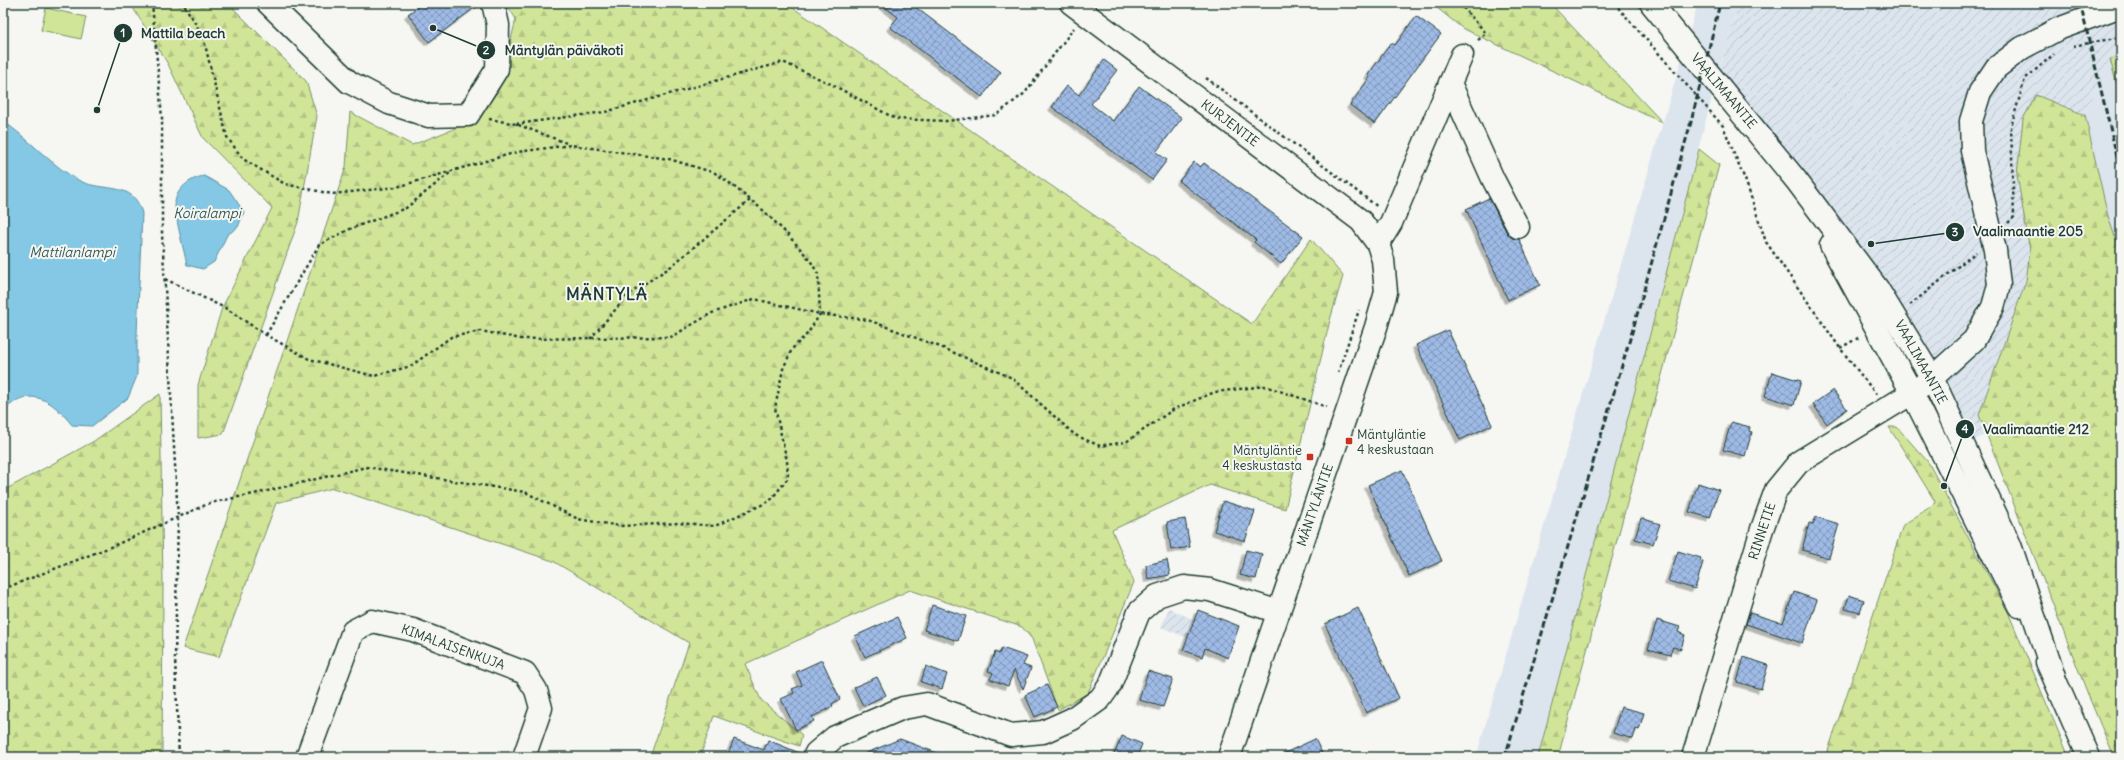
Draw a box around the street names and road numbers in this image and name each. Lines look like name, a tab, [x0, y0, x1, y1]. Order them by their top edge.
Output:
street label: VAALIMAANTIE	[1687, 50, 1761, 133]
street label: KURJENTIE	[1198, 96, 1263, 151]
street label: VAALIMAANTIE	[1891, 317, 1951, 407]
street label: MÄNTYLÄNTIE	[1292, 461, 1337, 549]
street label: RINNETIE	[1745, 500, 1779, 562]
street label: KIMALAISENKUJA	[399, 620, 507, 674]

